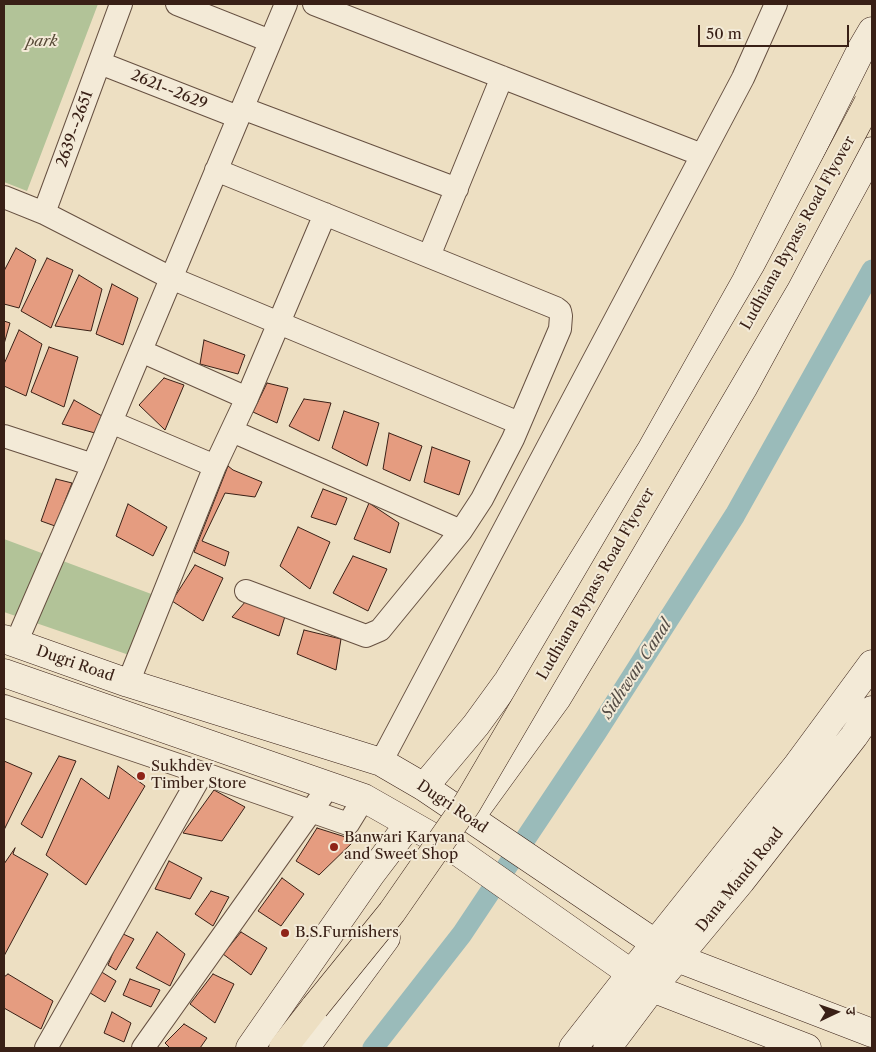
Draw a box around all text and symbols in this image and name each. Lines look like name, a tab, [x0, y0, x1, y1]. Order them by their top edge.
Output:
scale bar	[701, 15, 852, 47]
text: 50 m	[706, 24, 742, 43]
park label: park	[26, 33, 58, 51]
street label: 2621--2629	[128, 67, 210, 113]
street label: 2639--2651	[53, 88, 97, 170]
street label: Ludhiana Bypass Road Flyover	[737, 133, 859, 333]
street label: Ludhiana Bypass Road Flyover	[534, 485, 658, 683]
water label: Sidhwan Canal	[598, 616, 676, 722]
street label: Dugri Road	[34, 642, 116, 686]
place label: Sukhdev Timber Store	[151, 758, 246, 793]
marker: Sukhdev Timber Store	[135, 770, 147, 782]
street label: Dugri Road	[413, 777, 491, 837]
street label: Dana Mandi Road	[693, 824, 787, 936]
place label: Banwari Karyana and Sweet Shop	[344, 829, 465, 864]
marker: Banwari Karyana and Sweet Shop	[328, 841, 340, 853]
place label: B.S.Furnishers	[295, 924, 399, 942]
marker: B.S.Furnishers	[279, 927, 291, 939]
north arrow	[811, 987, 861, 1037]
text: उ	[842, 1007, 860, 1015]

